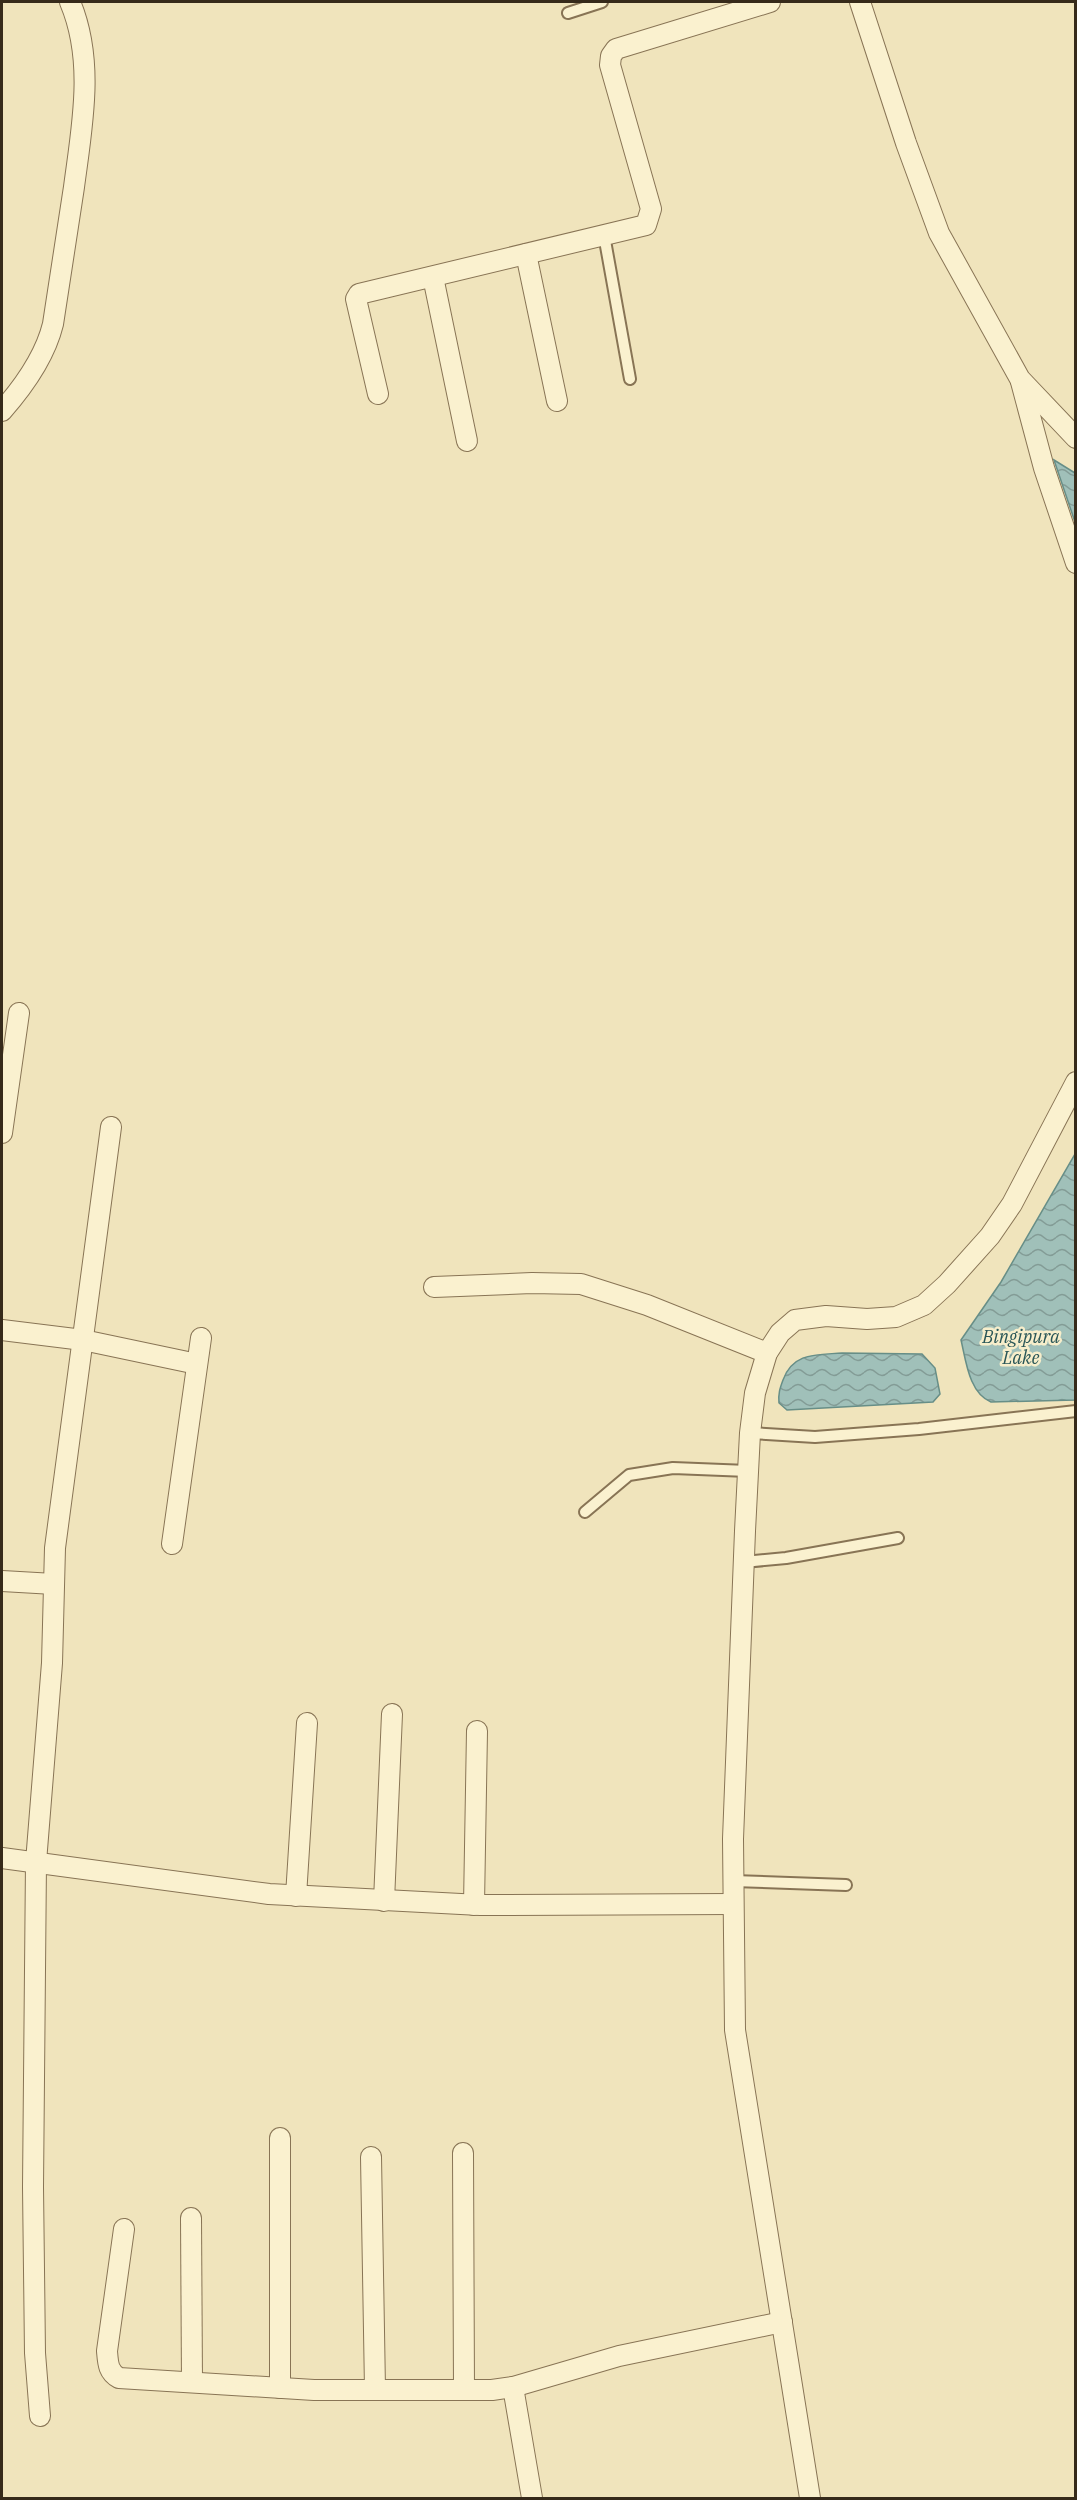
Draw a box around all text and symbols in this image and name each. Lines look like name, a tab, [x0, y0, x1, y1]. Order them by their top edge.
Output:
water label: Bingipura Lake	[981, 1325, 1060, 1369]

